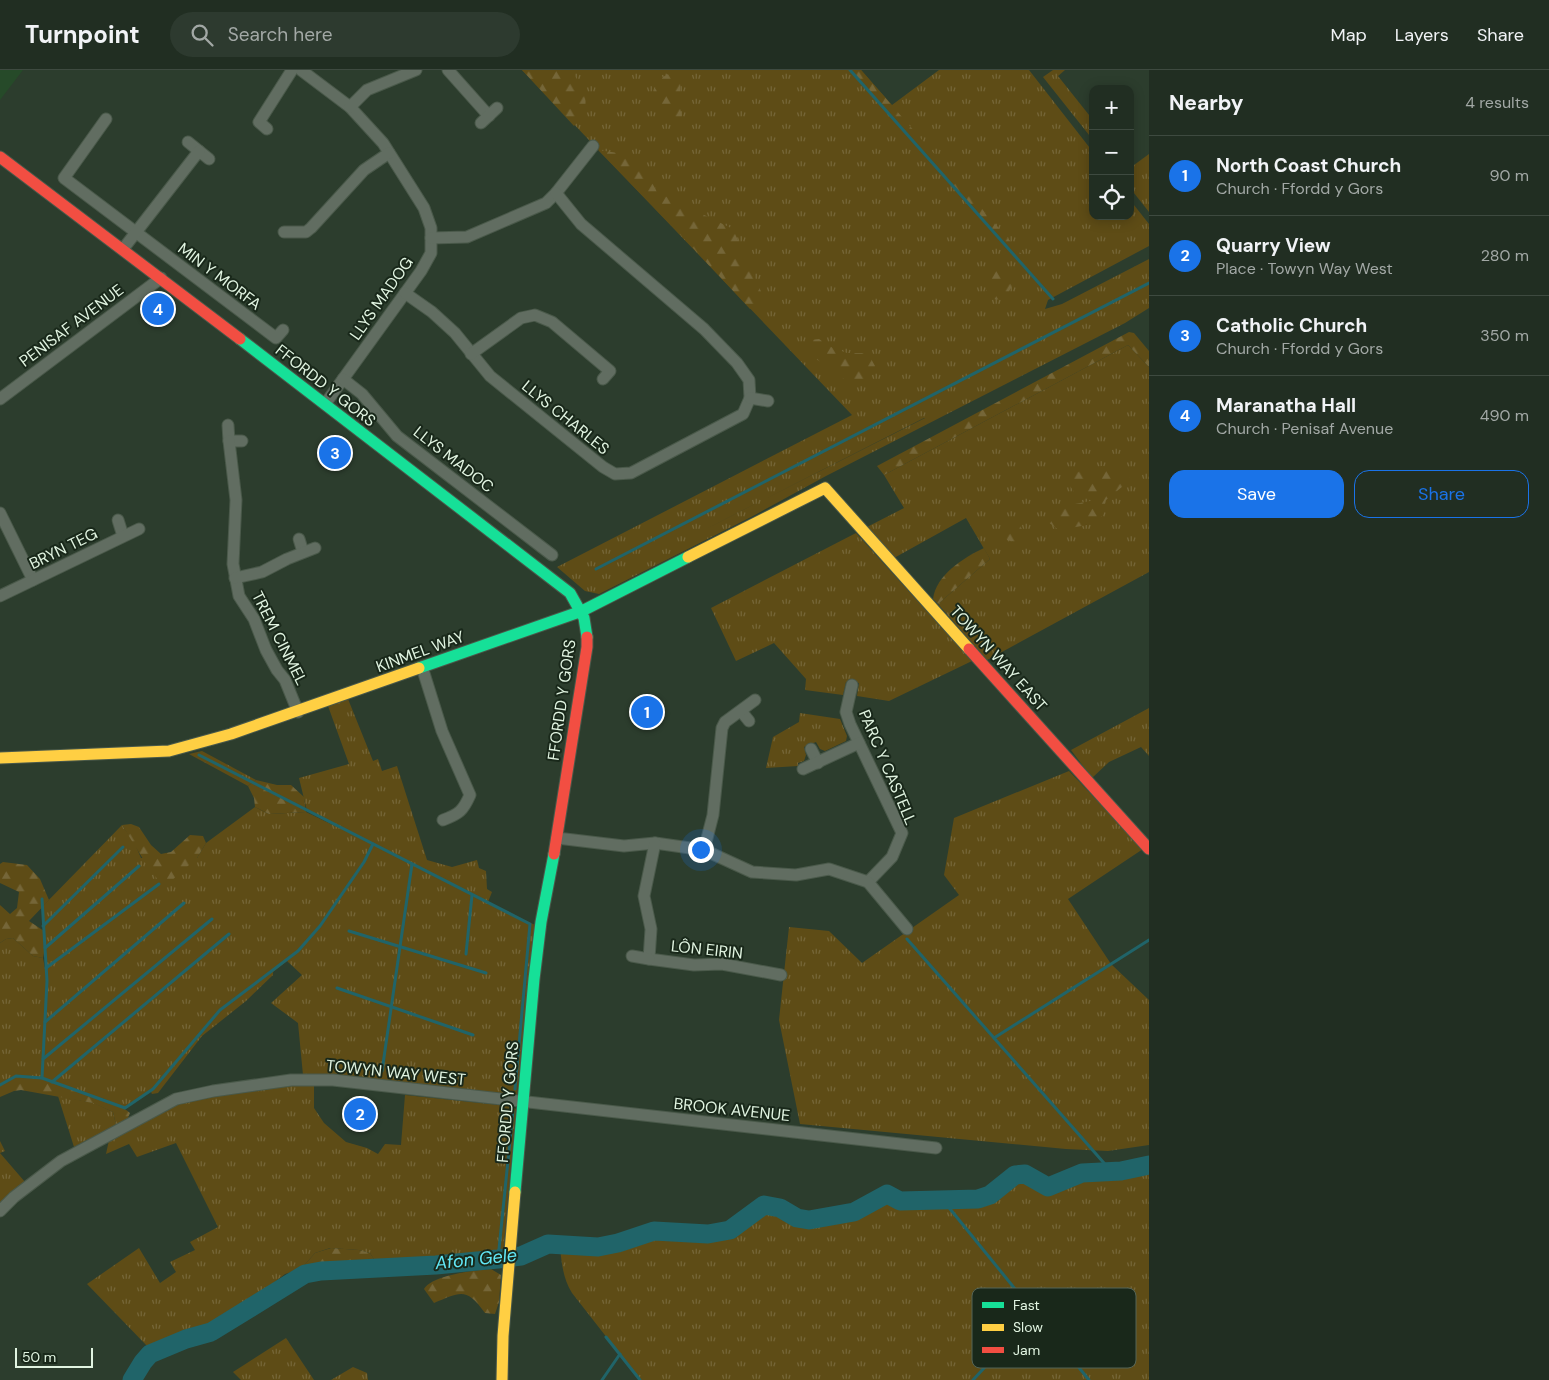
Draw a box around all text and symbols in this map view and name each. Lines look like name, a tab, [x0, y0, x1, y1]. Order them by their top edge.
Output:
search box	[170, 12, 520, 57]
text: Turnpoint	[25, 19, 140, 50]
icon: search	[188, 21, 216, 49]
text: Search here	[228, 22, 333, 47]
text: Map	[1331, 23, 1367, 47]
text: Layers	[1395, 23, 1449, 47]
text: Share	[1477, 23, 1524, 47]
map controls	[1089, 85, 1134, 220]
button: +	[1089, 85, 1134, 130]
text: Nearby	[1169, 89, 1243, 117]
text: 4 results	[1465, 92, 1529, 113]
button: −	[1089, 130, 1134, 175]
text: North Coast Church	[1216, 153, 1401, 178]
text: 1	[1182, 165, 1188, 186]
text: 90 m	[1489, 165, 1529, 186]
button: locate	[1089, 175, 1134, 220]
text: Church · Ffordd y Gors	[1216, 178, 1383, 199]
text: Quarry View	[1216, 233, 1330, 258]
street label: MIN Y MORFA	[174, 238, 266, 315]
text: 2	[1180, 245, 1190, 266]
text: 280 m	[1481, 245, 1529, 266]
street label: LLYS MADOG	[345, 253, 418, 344]
text: Place · Towyn Way West	[1216, 258, 1393, 279]
street label: PENISAF AVENUE	[15, 279, 128, 371]
pin: 4	[142, 290, 174, 328]
text: Catholic Church	[1216, 313, 1367, 338]
text: 3	[1180, 325, 1190, 346]
text: 350 m	[1480, 325, 1529, 346]
text: Church · Ffordd y Gors	[1216, 338, 1383, 359]
street label: FFORDD Y GORS	[271, 340, 380, 431]
street label: LLYS CHARLES	[518, 376, 614, 459]
text: Maranatha Hall	[1216, 393, 1356, 418]
text: 4	[1180, 405, 1190, 426]
text: 490 m	[1480, 405, 1529, 426]
text: Church · Penisaf Avenue	[1216, 418, 1393, 439]
street label: LLYS MADOC	[409, 421, 498, 497]
pin: 3	[319, 434, 351, 472]
button: Save	[1169, 470, 1344, 518]
button: Share	[1354, 470, 1529, 518]
street label: BRYN TEG	[26, 523, 101, 574]
street label: TREM CINMEL	[247, 588, 312, 689]
street label: TOWYN WAY EAST	[945, 601, 1052, 716]
street label: KINMEL WAY	[373, 626, 467, 677]
street label: FFORDD Y GORS	[543, 638, 580, 762]
pin: 1	[631, 693, 663, 731]
street label: PARC Y CASTELL	[854, 706, 921, 828]
your location	[688, 837, 714, 863]
street label: LÔN EIRIN	[670, 935, 744, 964]
street label: FFORDD Y GORS	[492, 1040, 523, 1164]
street label: TOWYN WAY WEST	[325, 1055, 467, 1090]
street label: BROOK AVENUE	[673, 1093, 791, 1126]
pin: 2	[344, 1095, 376, 1133]
water label: Afon Gele	[433, 1243, 518, 1275]
legend	[972, 1288, 1136, 1368]
text: Fast	[1013, 1296, 1040, 1314]
text: Slow	[1013, 1318, 1043, 1336]
text: Jam	[1013, 1341, 1040, 1359]
scale bar	[15, 1345, 92, 1368]
text: 50 m	[22, 1348, 56, 1366]

